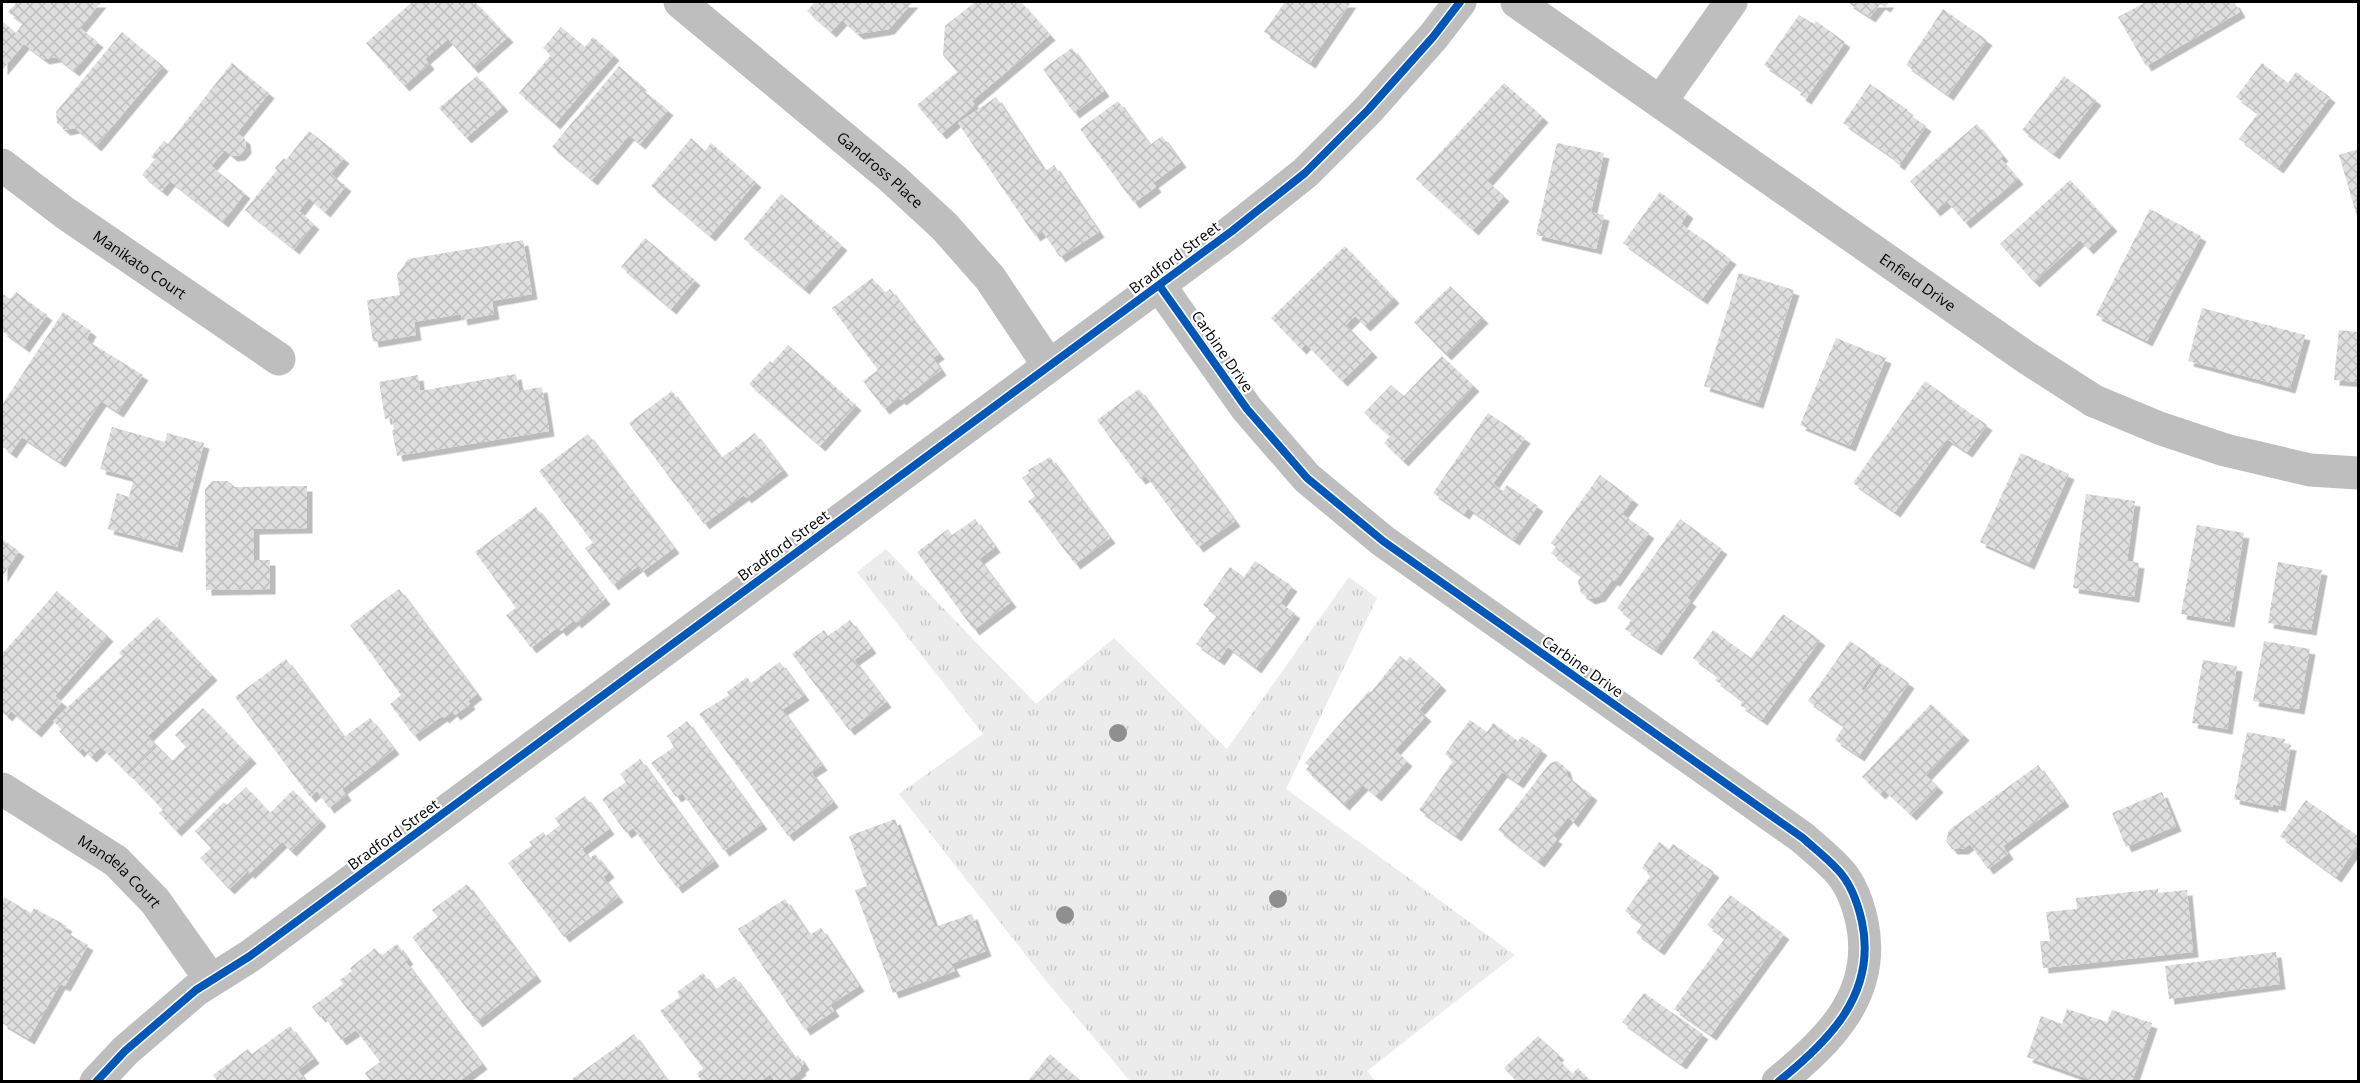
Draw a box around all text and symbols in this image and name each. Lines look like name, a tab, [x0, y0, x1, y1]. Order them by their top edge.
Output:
street label: Gandross Place	[833, 127, 928, 212]
street label: Bradford Street	[1125, 216, 1223, 298]
street label: Manikato Court	[90, 225, 190, 303]
street label: Enfield Drive	[1876, 248, 1960, 315]
street label: Carbine Drive	[1188, 306, 1258, 396]
street label: Bradford Street	[733, 505, 833, 585]
street label: Carbine Drive	[1538, 631, 1628, 701]
street label: Bradford Street	[343, 794, 443, 874]
street label: Mandela Court	[74, 830, 166, 911]

